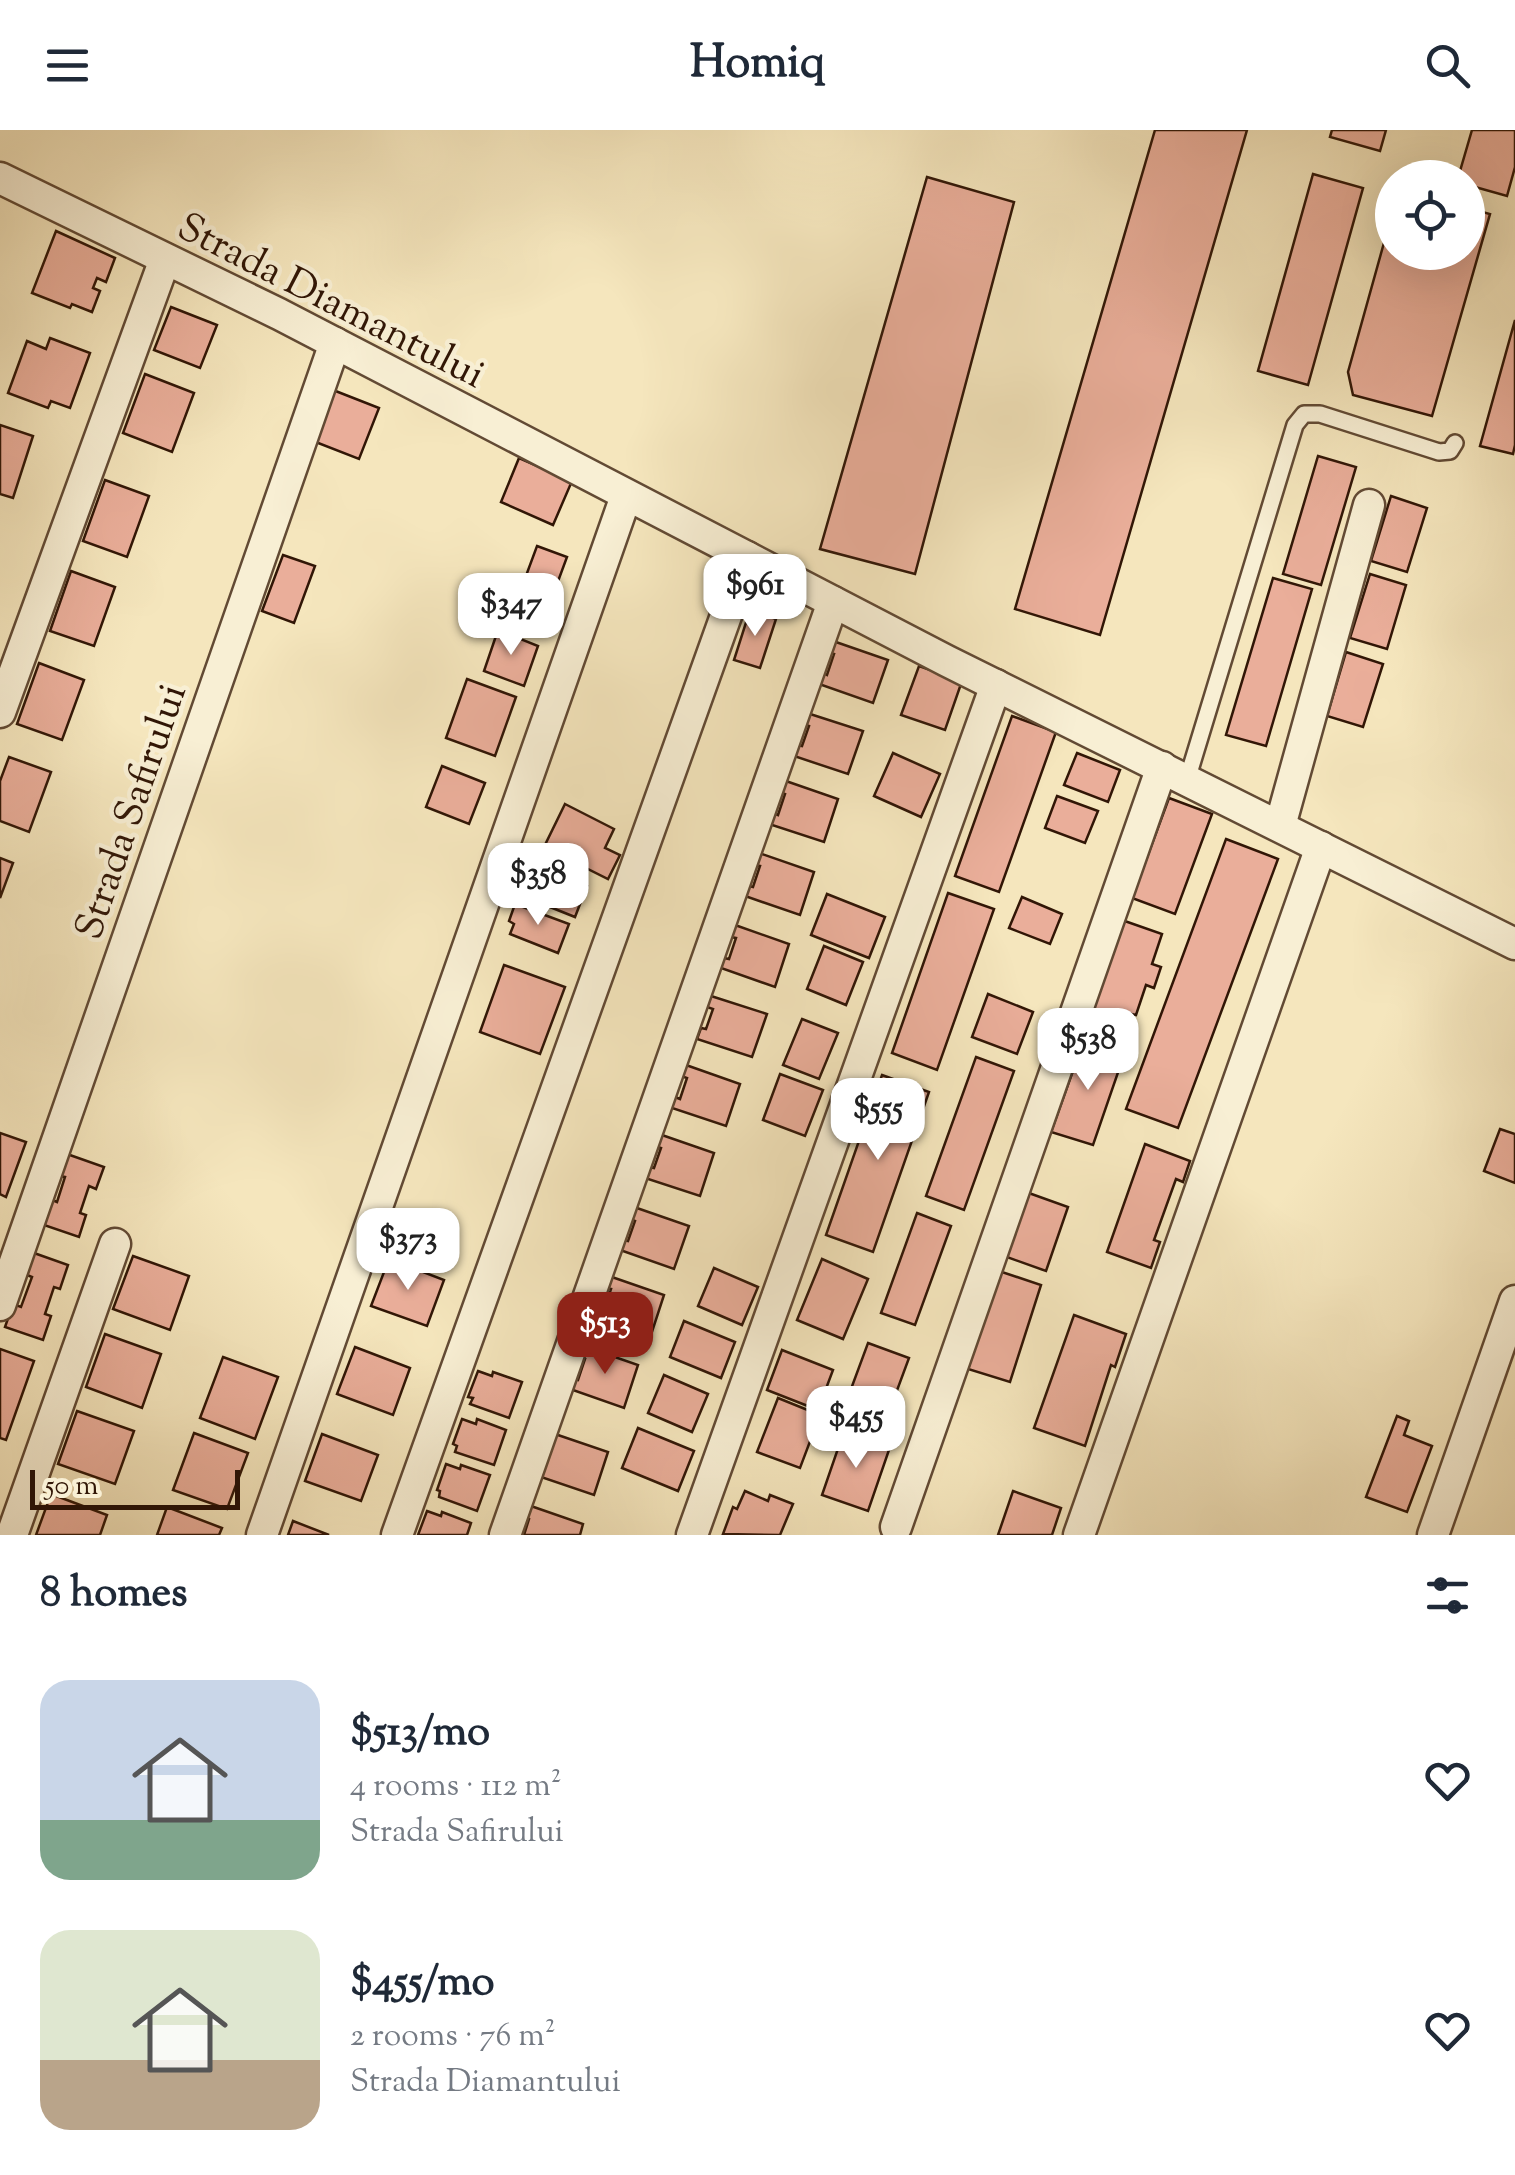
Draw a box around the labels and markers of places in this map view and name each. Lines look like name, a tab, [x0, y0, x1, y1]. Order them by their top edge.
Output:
pin: $961	[696, 554, 814, 639]
pin: $347	[452, 573, 570, 658]
pin: $358	[479, 843, 597, 928]
pin: $538	[1029, 1008, 1147, 1093]
pin: $555	[819, 1078, 937, 1163]
pin: $373	[349, 1208, 467, 1293]
pin: $513	[546, 1292, 664, 1377]
pin: $455	[797, 1386, 915, 1471]

